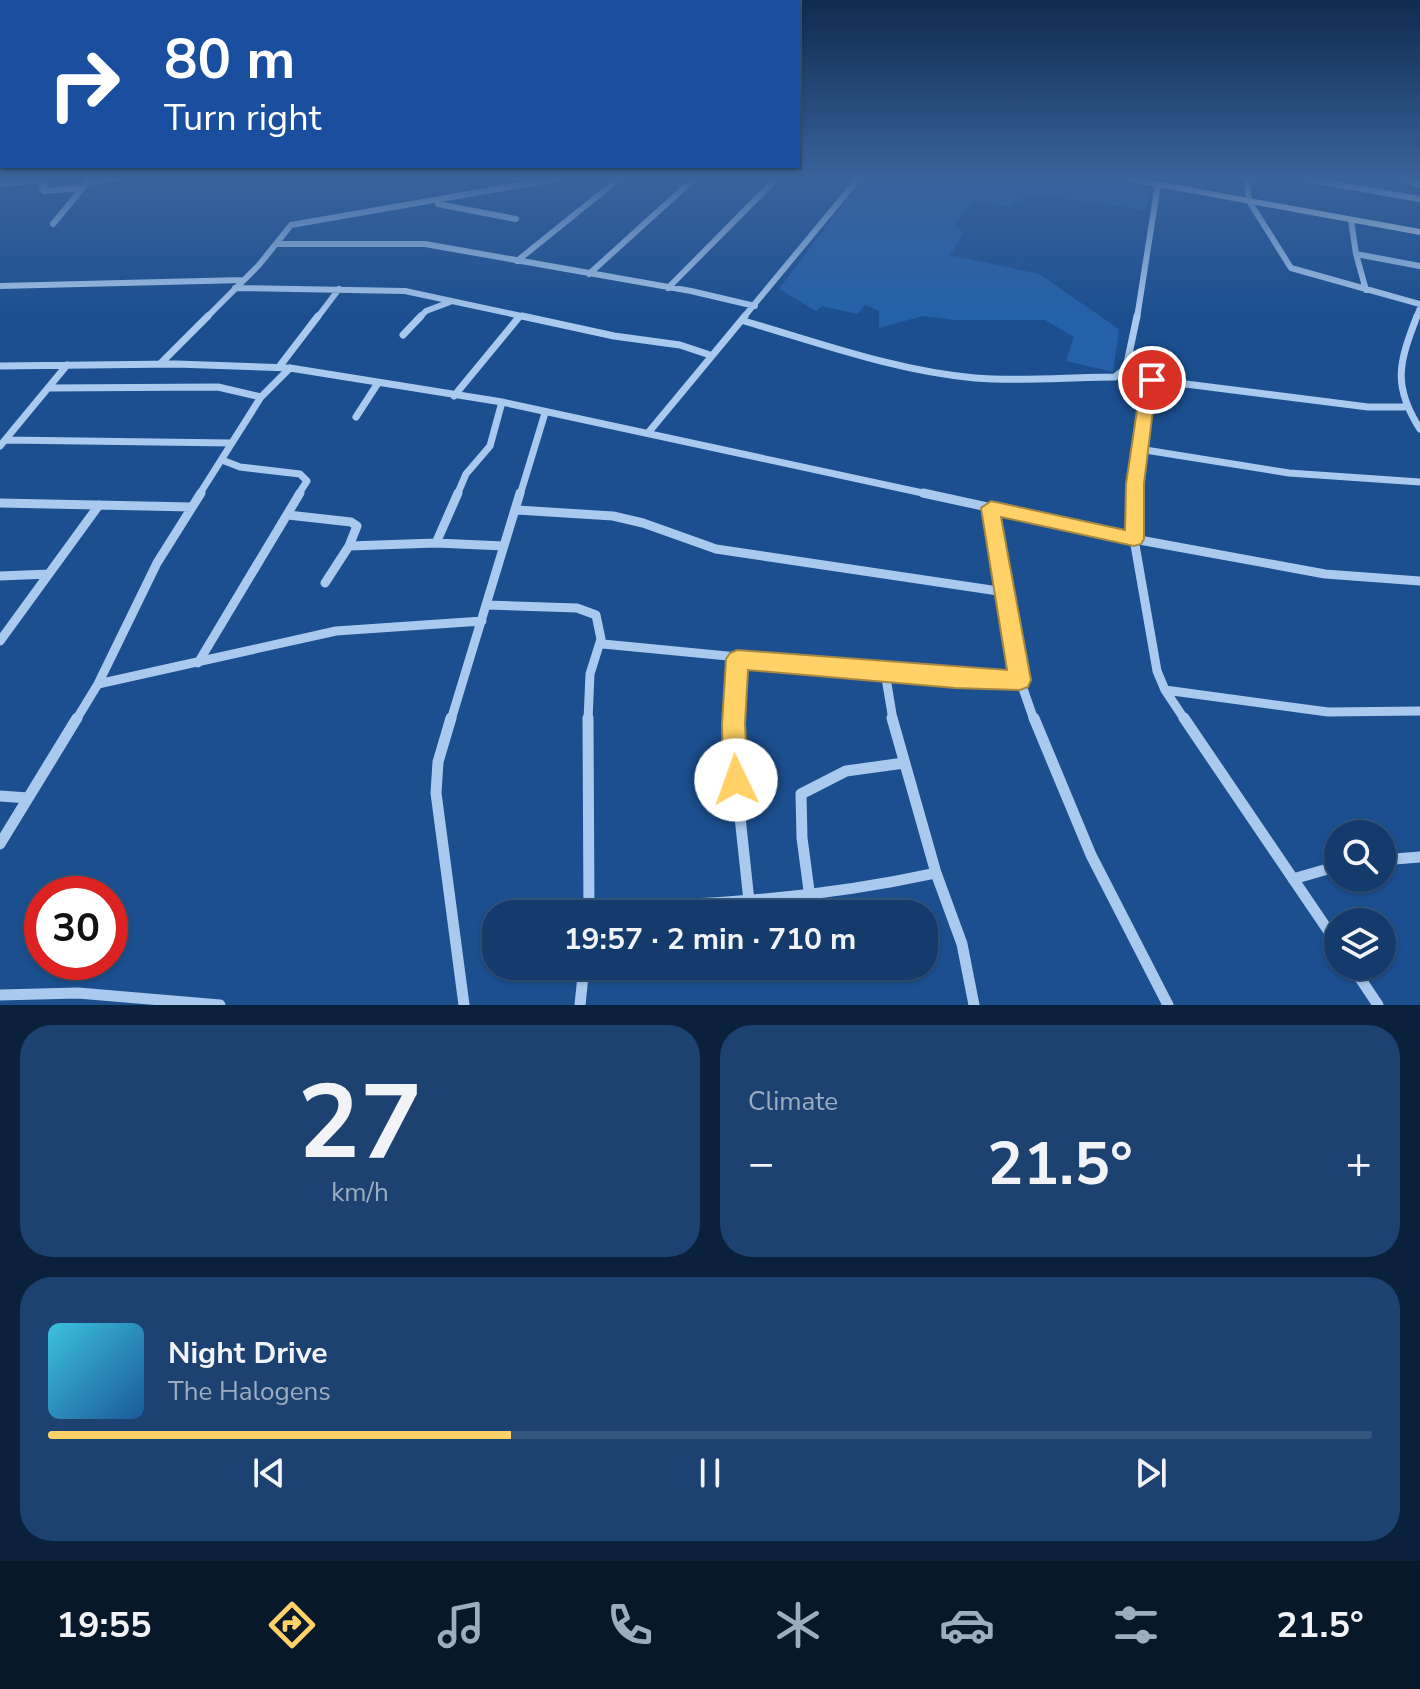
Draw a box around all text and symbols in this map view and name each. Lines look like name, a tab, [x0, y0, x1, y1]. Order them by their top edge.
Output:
text: 80 m	[164, 21, 295, 98]
icon: right	[32, 32, 136, 136]
text: Turn right	[164, 94, 321, 143]
pin	[1118, 346, 1186, 414]
icon: arrive	[1130, 358, 1174, 402]
position arrow	[694, 738, 778, 822]
map controls	[1324, 820, 1396, 980]
button: search	[1324, 820, 1396, 892]
speed limit sign: 30	[24, 876, 128, 980]
button: layers	[1324, 908, 1396, 980]
text: 19:57 · 2 min · 710 m	[564, 919, 856, 960]
text: 27	[298, 1052, 422, 1194]
text: Climate	[748, 1084, 838, 1119]
text: 21.5°	[987, 1123, 1133, 1205]
text: −	[748, 1134, 774, 1194]
text: +	[1346, 1134, 1372, 1194]
text: km/h	[331, 1175, 389, 1210]
text: Night Drive	[168, 1333, 327, 1374]
text: The Halogens	[168, 1374, 331, 1409]
icon: previous	[247, 1451, 291, 1495]
icon: pause	[688, 1451, 732, 1495]
icon: next	[1129, 1451, 1173, 1495]
icon: directions	[264, 1597, 320, 1653]
icon: music	[433, 1597, 489, 1653]
icon: phone	[602, 1597, 658, 1653]
icon: climate	[770, 1597, 826, 1653]
icon: car	[939, 1597, 995, 1653]
icon: filters	[1108, 1597, 1164, 1653]
text: 19:55	[56, 1601, 152, 1650]
text: 21.5°	[1276, 1601, 1364, 1650]

